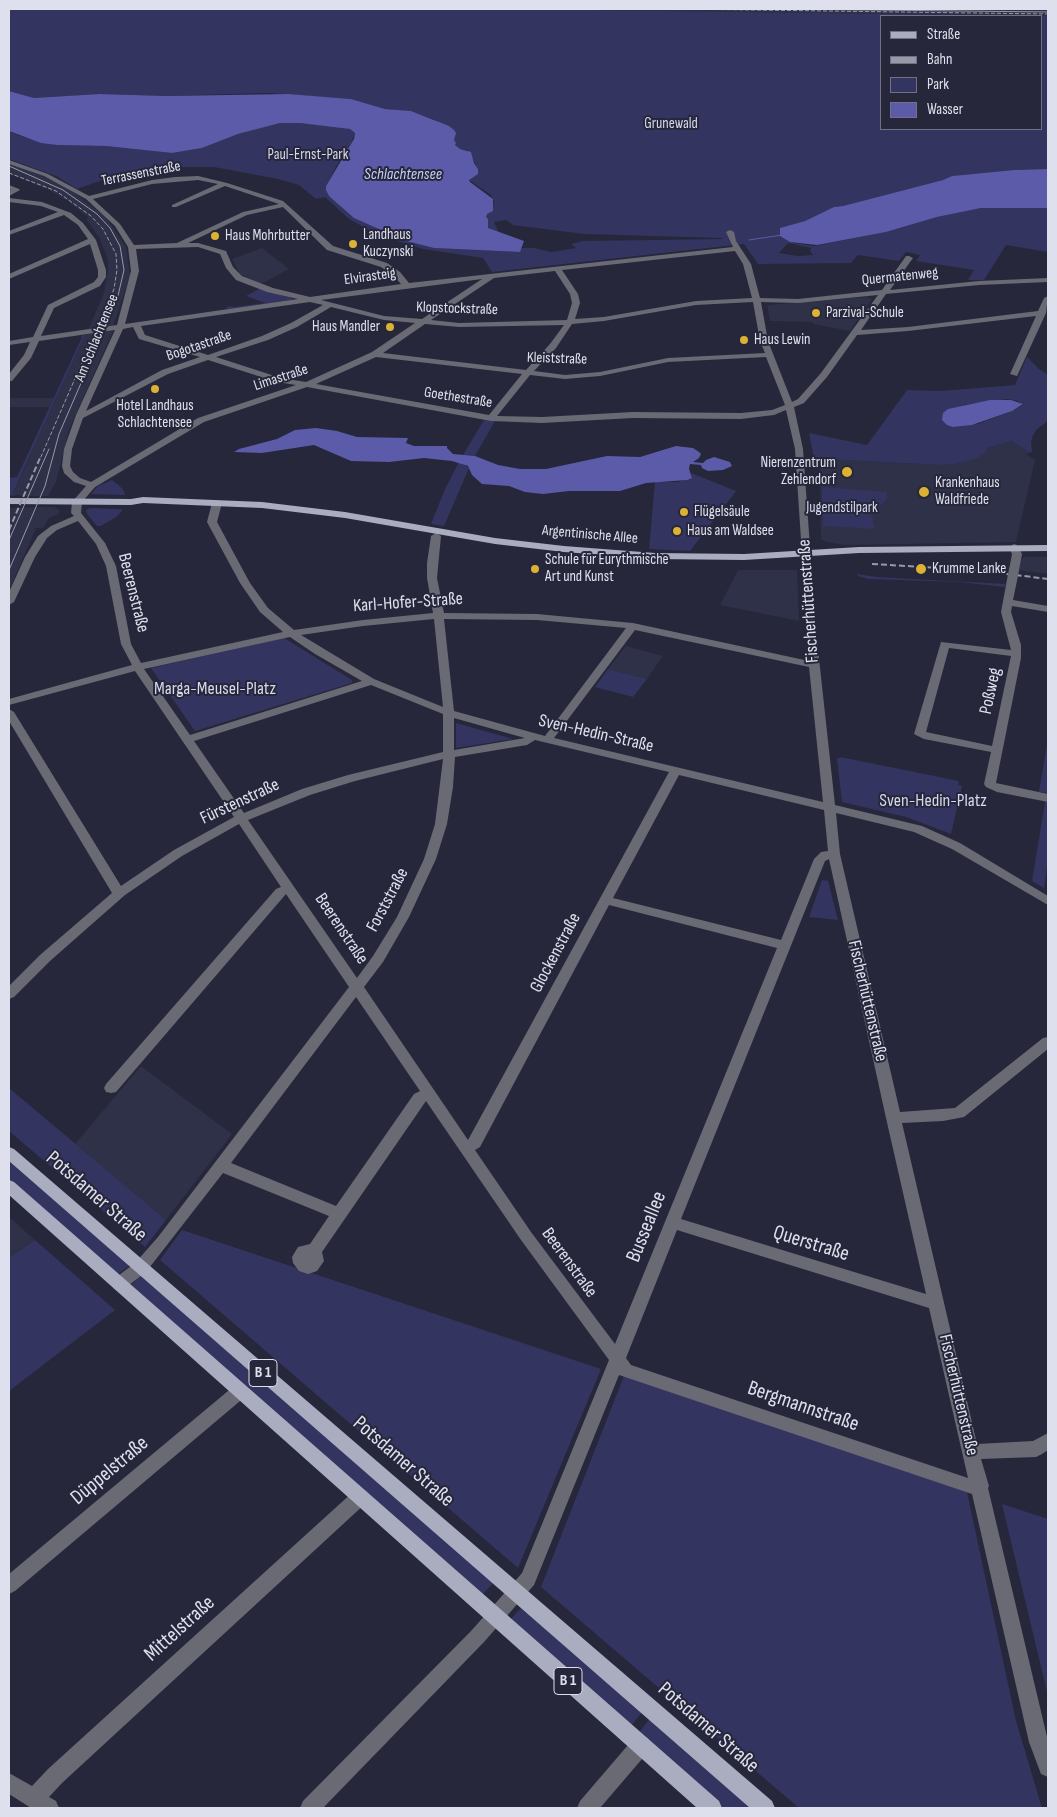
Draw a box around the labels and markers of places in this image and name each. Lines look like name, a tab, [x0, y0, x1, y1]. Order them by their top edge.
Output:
place label: Landhaus Kuczynski	[363, 226, 413, 261]
place label: Haus Mohrbutter	[225, 227, 310, 245]
marker: Haus Mohrbutter	[209, 230, 221, 242]
marker: Landhaus Kuczynski	[347, 238, 359, 250]
place label: Parzival-Schule	[826, 304, 904, 322]
marker: Parzival-Schule	[810, 307, 822, 319]
place label: Haus Mandler	[312, 318, 380, 336]
marker: Haus Mandler	[384, 321, 396, 333]
place label: Haus Lewin	[754, 331, 810, 349]
marker: Haus Lewin	[738, 334, 750, 346]
marker: Hotel Landhaus Schlachtensee	[149, 383, 161, 395]
place label: Hotel Landhaus Schlachtensee	[116, 397, 194, 432]
place label: Nierenzentrum Zehlendorf	[761, 454, 836, 489]
marker: Nierenzentrum Zehlendorf	[840, 465, 854, 479]
place label: Krankenhaus Waldfriede	[935, 474, 1000, 509]
marker: Krankenhaus Waldfriede	[917, 485, 931, 499]
place label: Flügelsäule	[694, 503, 750, 521]
marker: Flügelsäule	[678, 506, 690, 518]
place label: Haus am Waldsee	[687, 522, 774, 540]
marker: Haus am Waldsee	[671, 525, 683, 537]
place label: Schule für Eurythmische Art und Kunst	[545, 551, 669, 586]
place label: Krumme Lanke	[932, 560, 1006, 578]
marker: Krumme Lanke	[914, 562, 928, 576]
marker: Schule für Eurythmische Art und Kunst	[529, 563, 541, 575]

